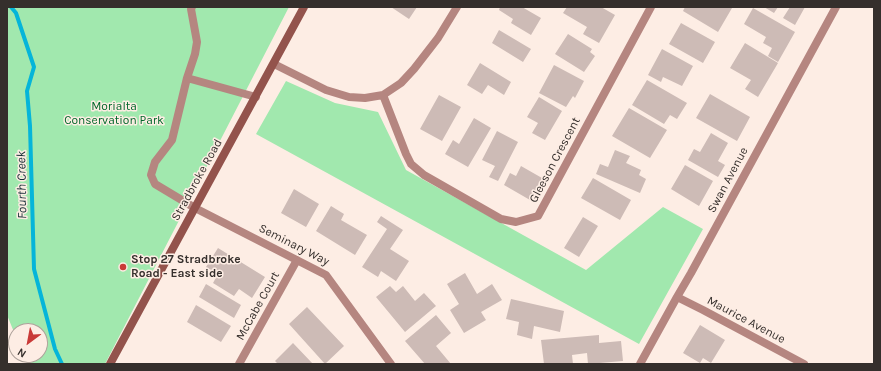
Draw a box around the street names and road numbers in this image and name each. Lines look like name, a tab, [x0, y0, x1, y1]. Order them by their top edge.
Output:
street label: Gleeson Crescent	[526, 115, 584, 205]
street label: Stradbroke Road	[169, 137, 225, 223]
street label: Swan Avenue	[705, 145, 751, 215]
street label: Seminary Way	[256, 221, 332, 269]
street label: McCabe Court	[233, 269, 283, 343]
street label: Maurice Avenue	[704, 293, 788, 347]

